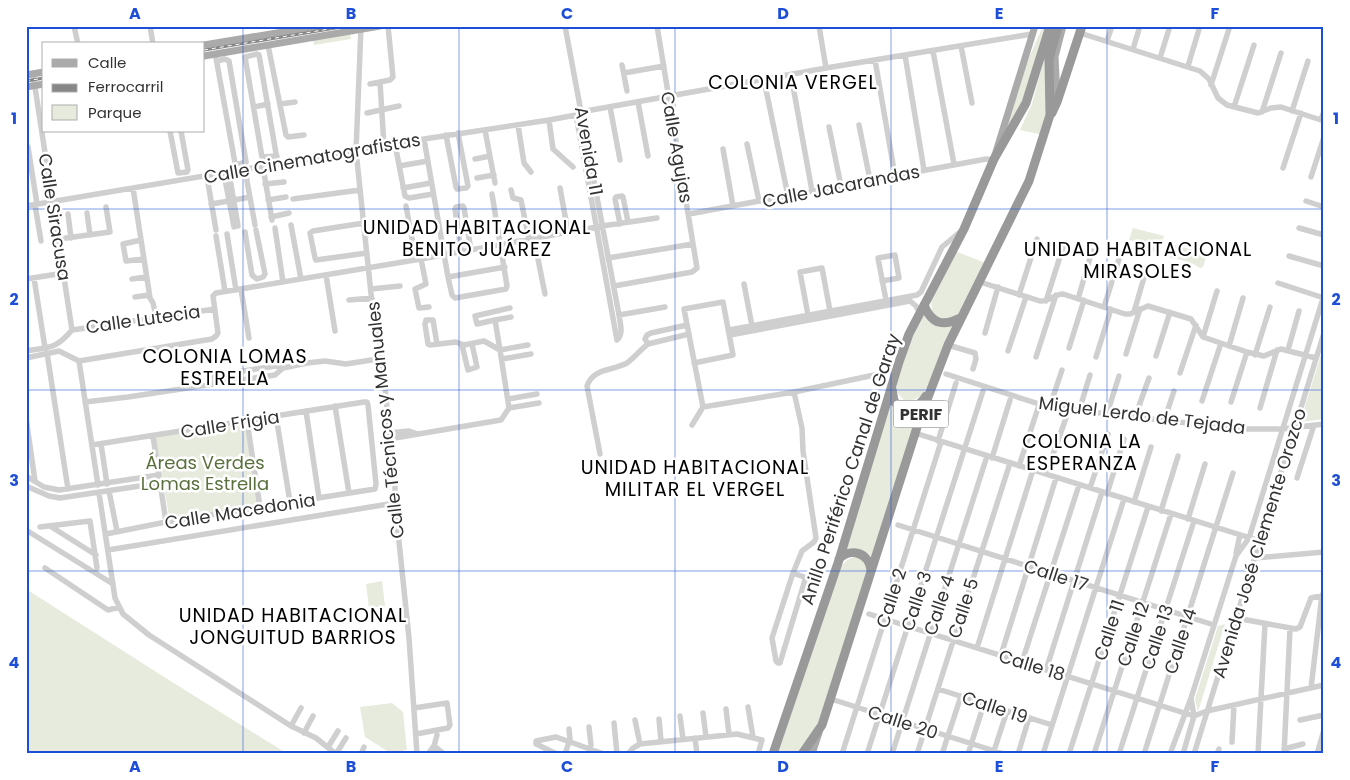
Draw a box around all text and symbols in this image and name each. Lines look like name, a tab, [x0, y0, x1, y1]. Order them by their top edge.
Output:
text: A	[129, 2, 141, 25]
text: B	[346, 2, 356, 25]
text: C	[561, 2, 573, 25]
text: D	[777, 2, 789, 25]
text: E	[995, 2, 1003, 25]
text: F	[1211, 2, 1220, 25]
legend	[42, 42, 205, 132]
text: Calle	[88, 52, 126, 73]
district label: COLONIA VERGEL	[708, 69, 878, 96]
text: Ferrocarril	[88, 76, 163, 97]
street label: Calle Agujas	[655, 89, 699, 205]
text: Parque	[88, 102, 141, 123]
street label: Avenida 11	[569, 105, 609, 197]
text: 1	[11, 107, 17, 130]
text: 1	[1333, 107, 1339, 130]
street label: Calle Cinematografistas	[202, 127, 422, 189]
street label: Calle Siracusa	[33, 151, 77, 283]
street label: Calle Jacarandas	[760, 158, 922, 214]
district label: UNIDAD HABITACIONAL BENITO JUÁREZ	[363, 214, 591, 263]
district label: UNIDAD HABITACIONAL MIRASOLES	[1024, 236, 1252, 285]
text: 2	[9, 288, 19, 311]
text: 2	[1331, 288, 1341, 311]
street label: Calle Lutecia	[84, 299, 202, 339]
street label: Calle Técnicos y Manuales	[360, 300, 410, 540]
street label: Anillo Periférico Canal de Garay	[794, 330, 906, 608]
district label: COLONIA LOMAS ESTRELLA	[142, 343, 308, 392]
street label: Miguel Lerdo de Tejada	[1037, 390, 1247, 440]
road number: PERIF	[894, 400, 948, 428]
street label: Calle Frigia	[179, 404, 281, 444]
street label: Avenida José Clemente Orozco	[1206, 405, 1312, 681]
district label: COLONIA LA ESPERANZA	[1022, 428, 1142, 477]
park label: Áreas Verdes Lomas Estrella	[141, 450, 269, 496]
district label: UNIDAD HABITACIONAL MILITAR EL VERGEL	[581, 454, 809, 503]
text: 3	[9, 469, 19, 492]
text: 3	[1331, 469, 1341, 492]
street label: Calle Macedonia	[163, 487, 317, 535]
street label: Calle 17	[1021, 553, 1092, 597]
street label: Calle 2	[870, 565, 912, 631]
street label: Calle 3	[895, 568, 937, 634]
street label: Calle 4	[917, 572, 961, 638]
street label: Calle 5	[942, 575, 984, 641]
street label: Calle 11	[1087, 596, 1131, 664]
street label: Calle 12	[1111, 598, 1155, 670]
street label: Calle 13	[1135, 601, 1179, 673]
district label: UNIDAD HABITACIONAL JONGUITUD BARRIOS	[179, 602, 407, 651]
street label: Calle 14	[1158, 605, 1202, 677]
street label: Calle 18	[996, 643, 1068, 687]
text: 4	[9, 651, 20, 674]
text: 4	[1331, 651, 1342, 674]
street label: Calle 19	[959, 685, 1031, 729]
street label: Calle 20	[865, 699, 941, 745]
text: A	[129, 755, 141, 778]
text: B	[346, 755, 356, 778]
text: C	[561, 755, 573, 778]
text: D	[777, 755, 789, 778]
text: E	[995, 755, 1003, 778]
text: F	[1211, 755, 1220, 778]

